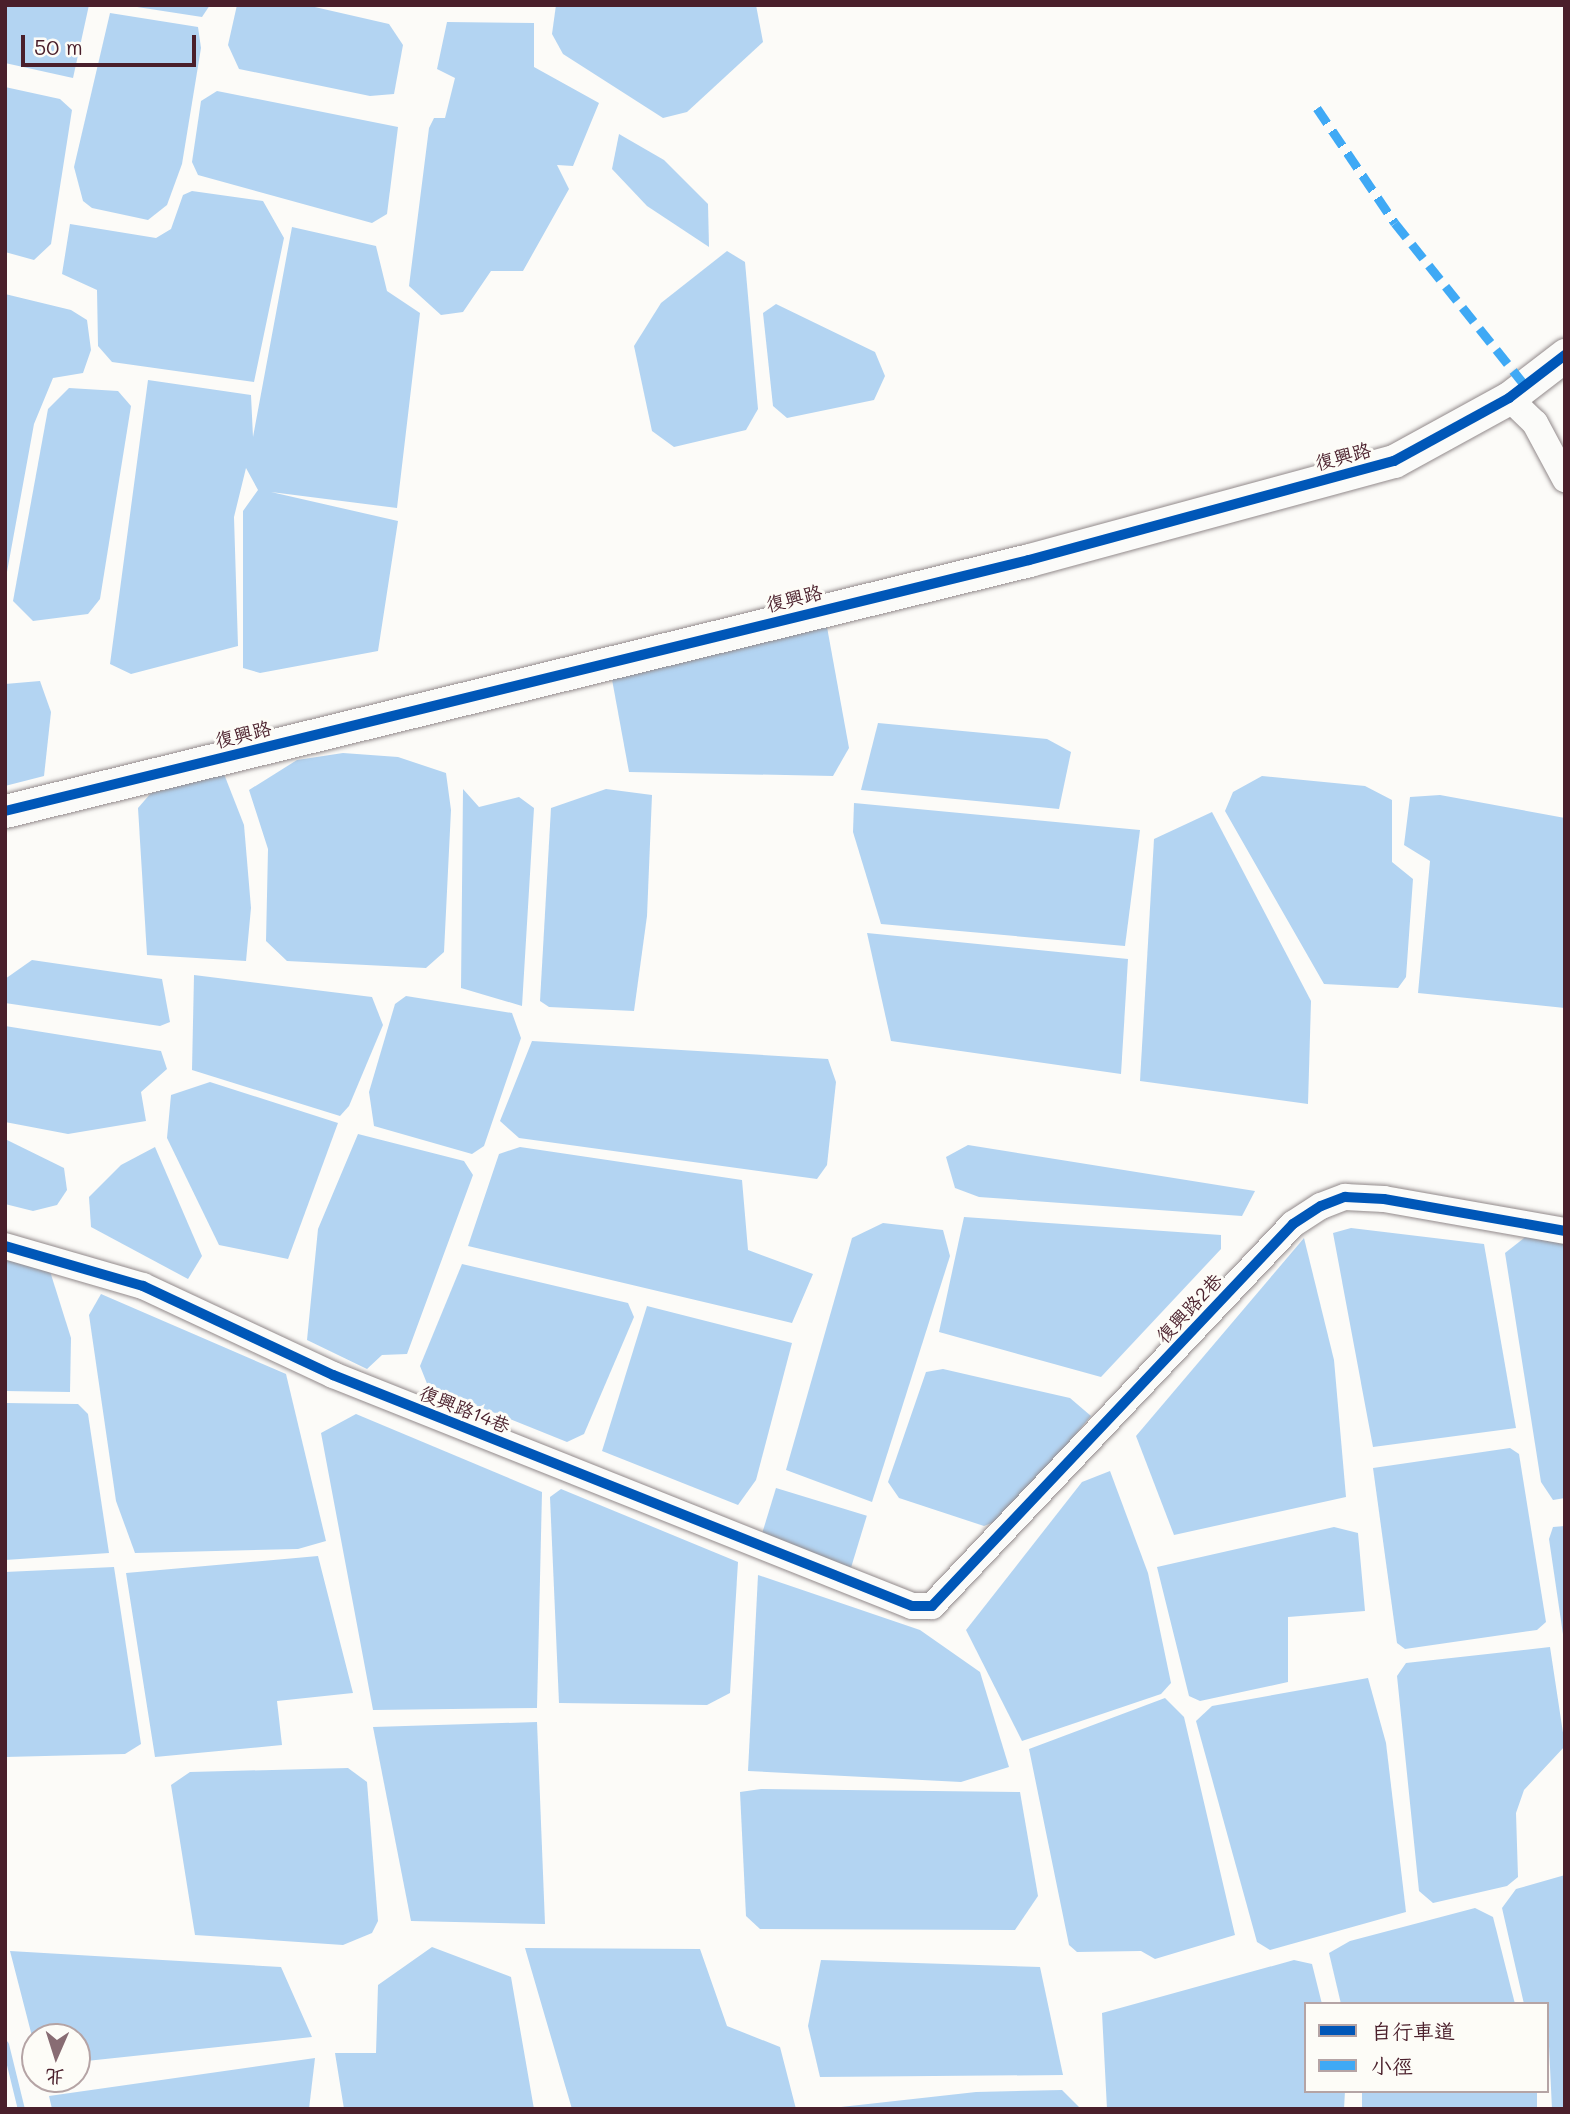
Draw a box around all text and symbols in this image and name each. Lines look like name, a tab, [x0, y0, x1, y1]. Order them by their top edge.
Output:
scale bar	[24, 21, 200, 65]
text: 50 m	[34, 33, 83, 60]
street label: 復興路	[1313, 438, 1373, 474]
street label: 復興路	[764, 580, 824, 616]
street label: 復興路	[213, 716, 273, 752]
street label: 復興路2巷	[1151, 1269, 1227, 1347]
street label: 復興路14巷	[416, 1381, 514, 1437]
legend	[1304, 2002, 1549, 2093]
text: 自行車道	[1371, 2017, 1455, 2044]
north arrow	[21, 2023, 91, 2093]
text: 小徑	[1371, 2052, 1413, 2079]
text: 北	[45, 2064, 65, 2090]

